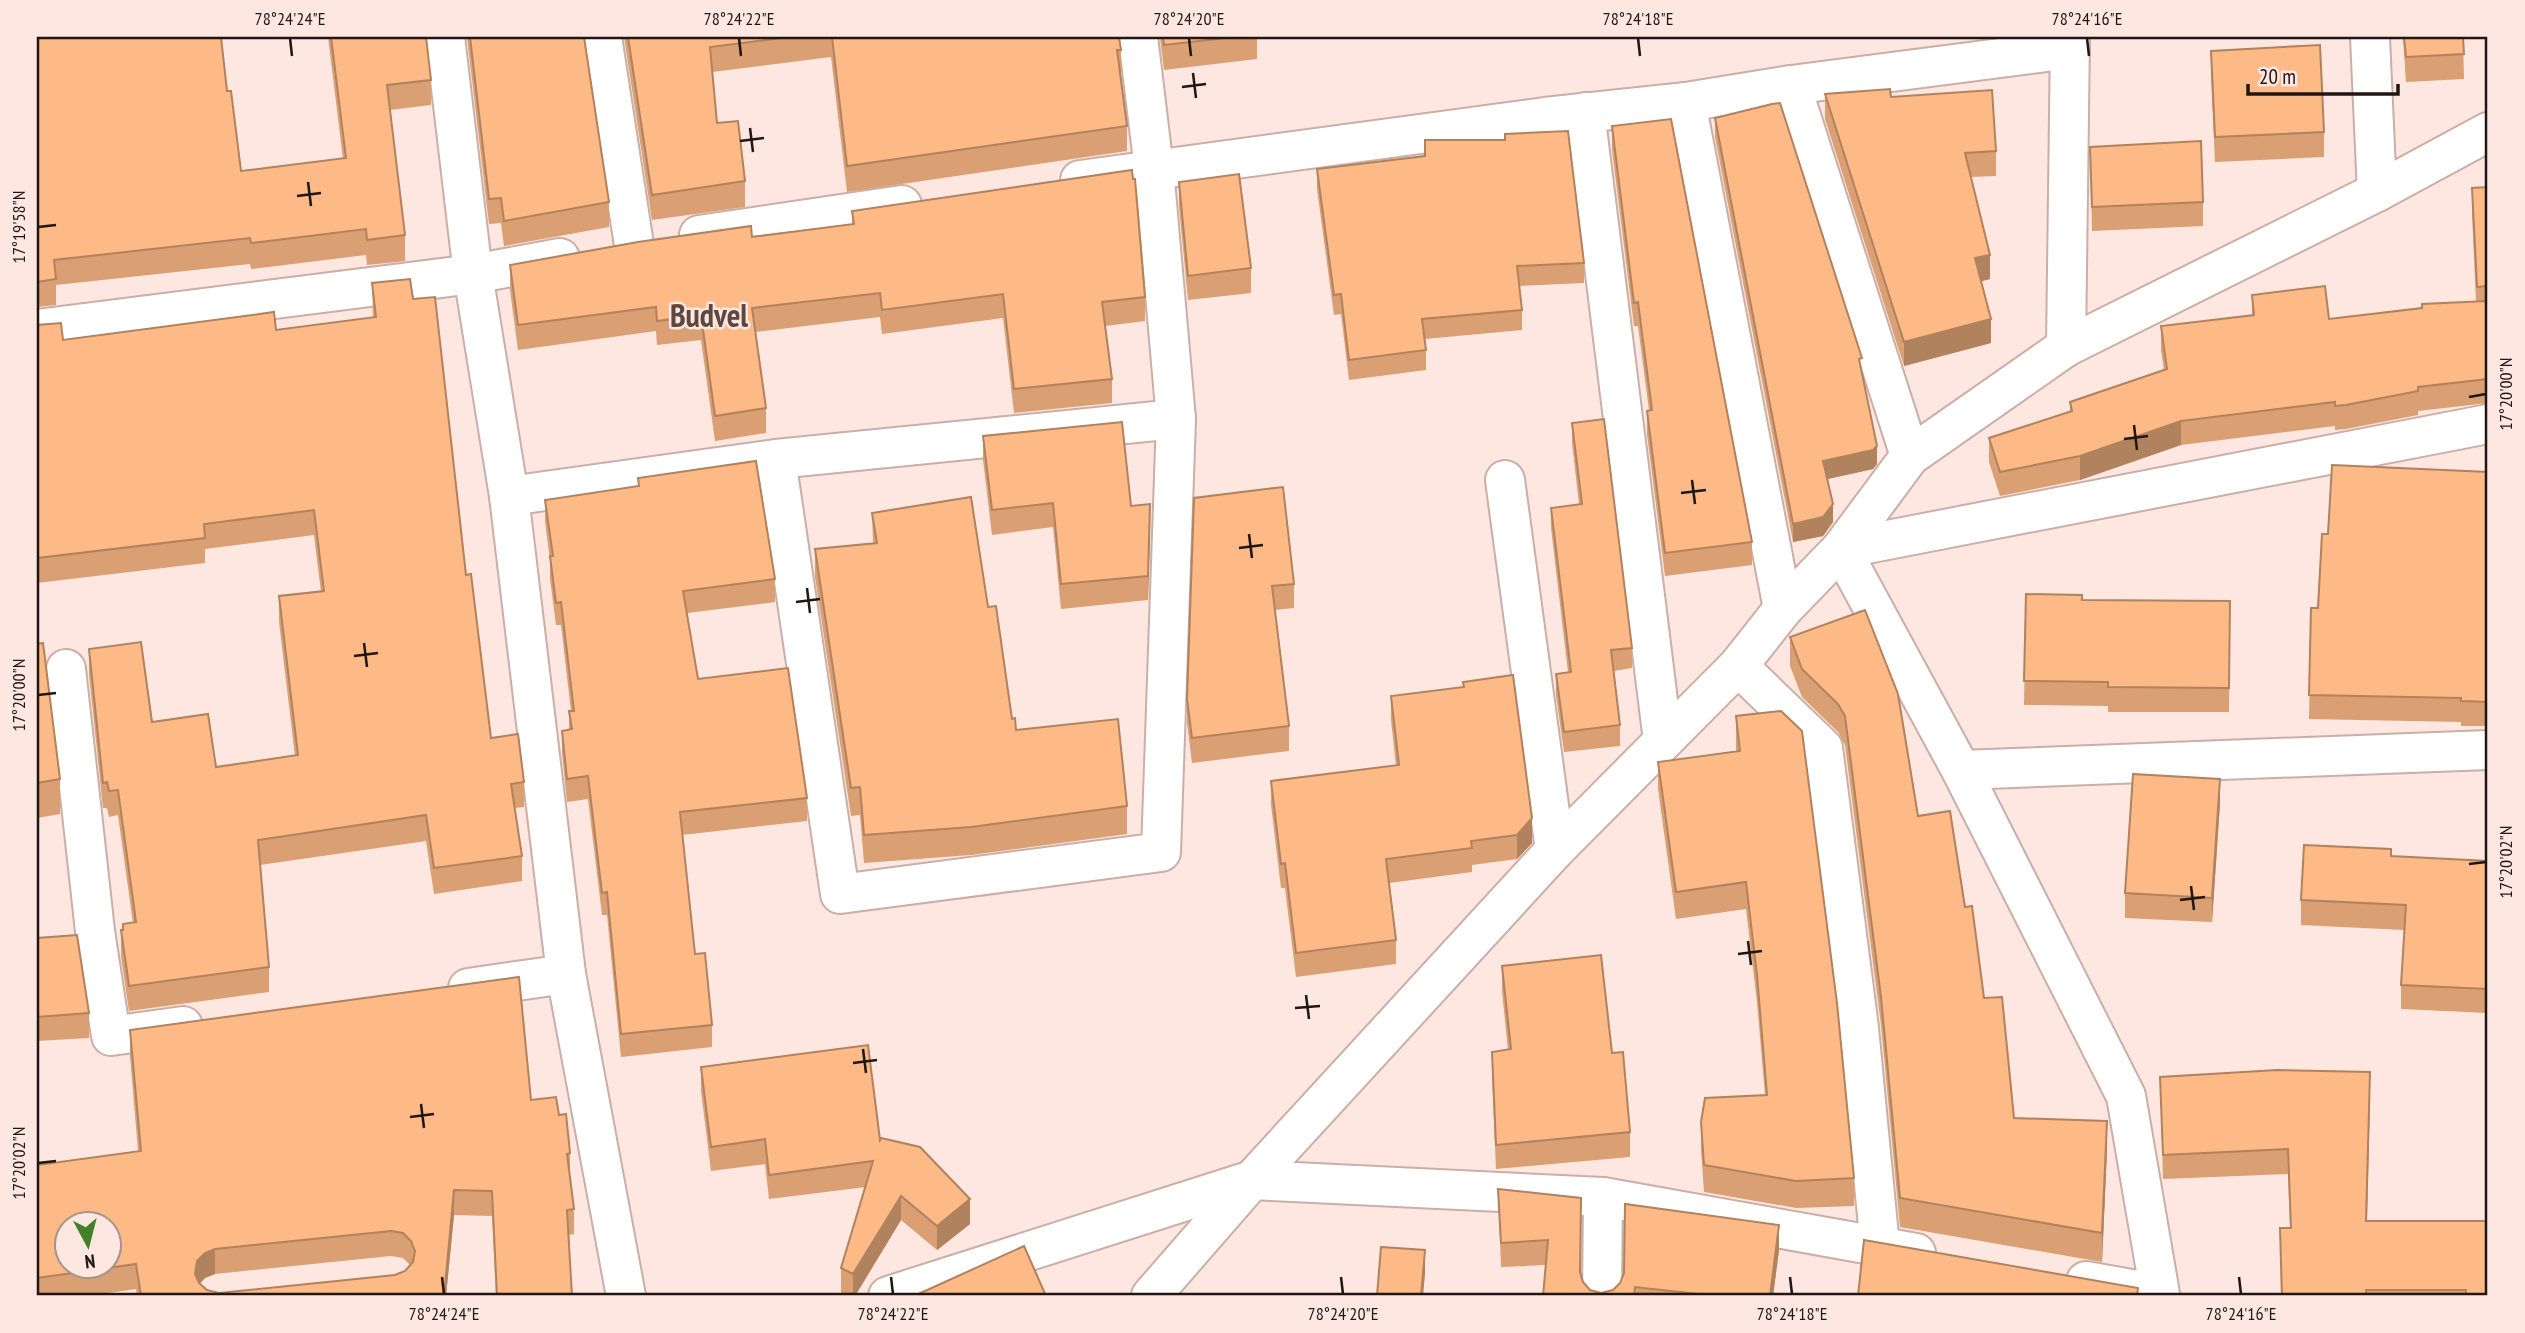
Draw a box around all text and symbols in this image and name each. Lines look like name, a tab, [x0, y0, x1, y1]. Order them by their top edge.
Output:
text: 78°24'24"E	[255, 7, 325, 30]
text: 78°24'22"E	[704, 7, 774, 30]
text: 78°24'20"E	[1154, 7, 1224, 30]
text: 78°24'18"E	[1603, 7, 1673, 30]
text: 78°24'16"E	[2052, 7, 2122, 30]
scale bar	[2248, 52, 2399, 96]
text: 20 m	[2259, 63, 2296, 90]
text: 17°19'58"N	[7, 191, 30, 263]
district label: Budvel	[670, 294, 748, 336]
text: 17°20'00"N	[2494, 358, 2517, 430]
text: 17°20'00"N	[7, 659, 30, 731]
text: 17°20'02"N	[2494, 826, 2517, 898]
text: 17°20'02"N	[7, 1127, 30, 1199]
north arrow	[52, 1210, 122, 1280]
text: N	[84, 1249, 97, 1274]
text: 78°24'24"E	[409, 1302, 479, 1325]
text: 78°24'22"E	[858, 1302, 928, 1325]
text: 78°24'20"E	[1308, 1302, 1378, 1325]
text: 78°24'18"E	[1757, 1302, 1827, 1325]
text: 78°24'16"E	[2206, 1302, 2276, 1325]

